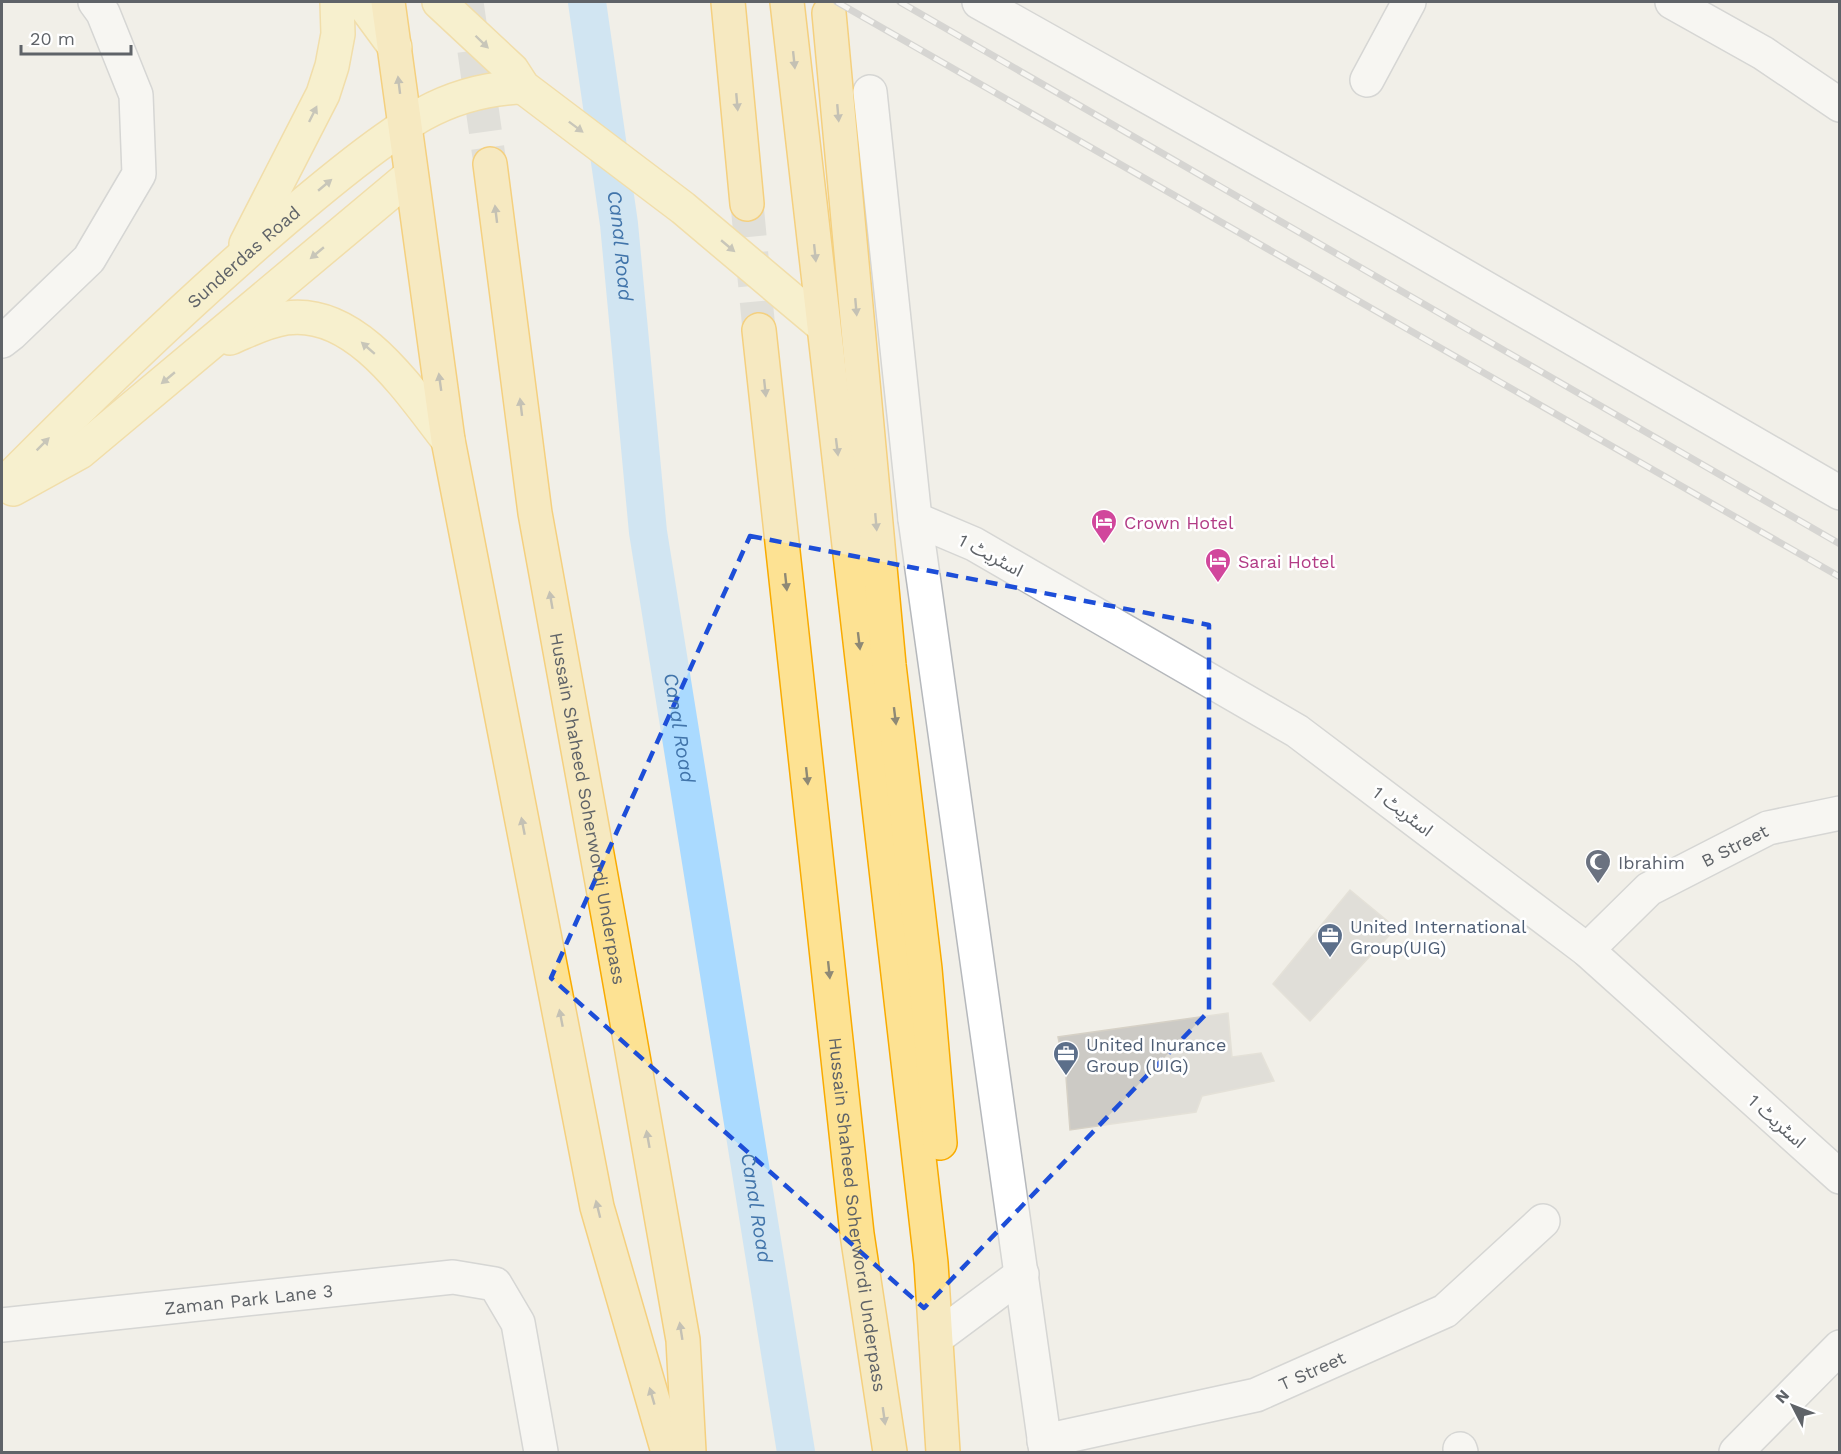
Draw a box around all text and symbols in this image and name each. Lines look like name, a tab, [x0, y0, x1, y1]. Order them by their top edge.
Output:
scale bar	[21, 18, 130, 56]
text: 20 m	[30, 28, 75, 49]
one-way arrow	[474, 35, 489, 49]
one-way arrow	[789, 50, 798, 69]
one-way arrow	[395, 75, 404, 94]
one-way arrow	[732, 92, 742, 111]
one-way arrow	[833, 104, 843, 123]
one-way arrow	[309, 105, 318, 122]
one-way arrow	[568, 120, 584, 133]
one-way arrow	[317, 179, 332, 192]
water label: Canal Road	[602, 189, 638, 303]
street label: Sunderdas Road	[182, 201, 304, 312]
one-way arrow	[492, 204, 501, 223]
one-way arrow	[720, 239, 735, 252]
one-way arrow	[810, 244, 820, 263]
one-way arrow	[309, 246, 325, 259]
one-way arrow	[851, 298, 861, 317]
one-way arrow	[361, 342, 376, 355]
one-way arrow	[160, 372, 176, 385]
one-way arrow	[435, 372, 444, 391]
one-way arrow	[760, 379, 770, 398]
one-way arrow	[517, 397, 526, 416]
one-way arrow	[35, 438, 49, 452]
one-way arrow	[832, 438, 842, 457]
hotel icon: Crown Hotel	[1089, 507, 1119, 545]
place label: Crown Hotel	[1124, 512, 1234, 533]
one-way arrow	[871, 513, 881, 532]
street label: اسٹریٹ 1	[955, 529, 1027, 582]
hotel icon: Sarai Hotel	[1203, 546, 1233, 584]
place label: Sarai Hotel	[1238, 551, 1335, 572]
one-way arrow	[781, 573, 791, 592]
one-way arrow	[546, 590, 555, 609]
street label: Hussain Shaheed Soherwordi Underpass	[546, 631, 631, 986]
one-way arrow	[855, 631, 864, 650]
water label: Canal Road	[659, 671, 700, 785]
one-way arrow	[890, 707, 900, 726]
one-way arrow	[803, 767, 812, 786]
street label: اسٹریٹ 1	[1368, 782, 1437, 841]
one-way arrow	[518, 817, 527, 836]
street label: B Street	[1698, 819, 1772, 871]
mosque icon: Ibrahim	[1583, 847, 1613, 885]
place label: Ibrahim	[1618, 852, 1685, 873]
place label: United International Group(UIG)	[1350, 916, 1527, 958]
office icon: United International Group(UIG)	[1315, 921, 1345, 959]
one-way arrow	[824, 961, 833, 980]
one-way arrow	[555, 1008, 565, 1027]
place label: United Inurance Group (UIG)	[1086, 1034, 1226, 1076]
street label: Hussain Shaheed Soherwordi Underpass	[825, 1036, 891, 1393]
office icon: United Inurance Group (UIG)	[1051, 1039, 1081, 1077]
street label: اسٹریٹ 1	[1743, 1090, 1810, 1153]
one-way arrow	[643, 1130, 652, 1149]
water label: Canal Road	[736, 1151, 777, 1265]
one-way arrow	[593, 1200, 603, 1218]
street label: Zaman Park Lane 3	[163, 1279, 334, 1318]
one-way arrow	[676, 1322, 685, 1341]
street label: T Street	[1275, 1346, 1349, 1394]
north arrow	[1763, 1376, 1823, 1436]
text: N	[1771, 1386, 1793, 1407]
one-way arrow	[647, 1387, 656, 1405]
one-way arrow	[880, 1407, 889, 1426]

